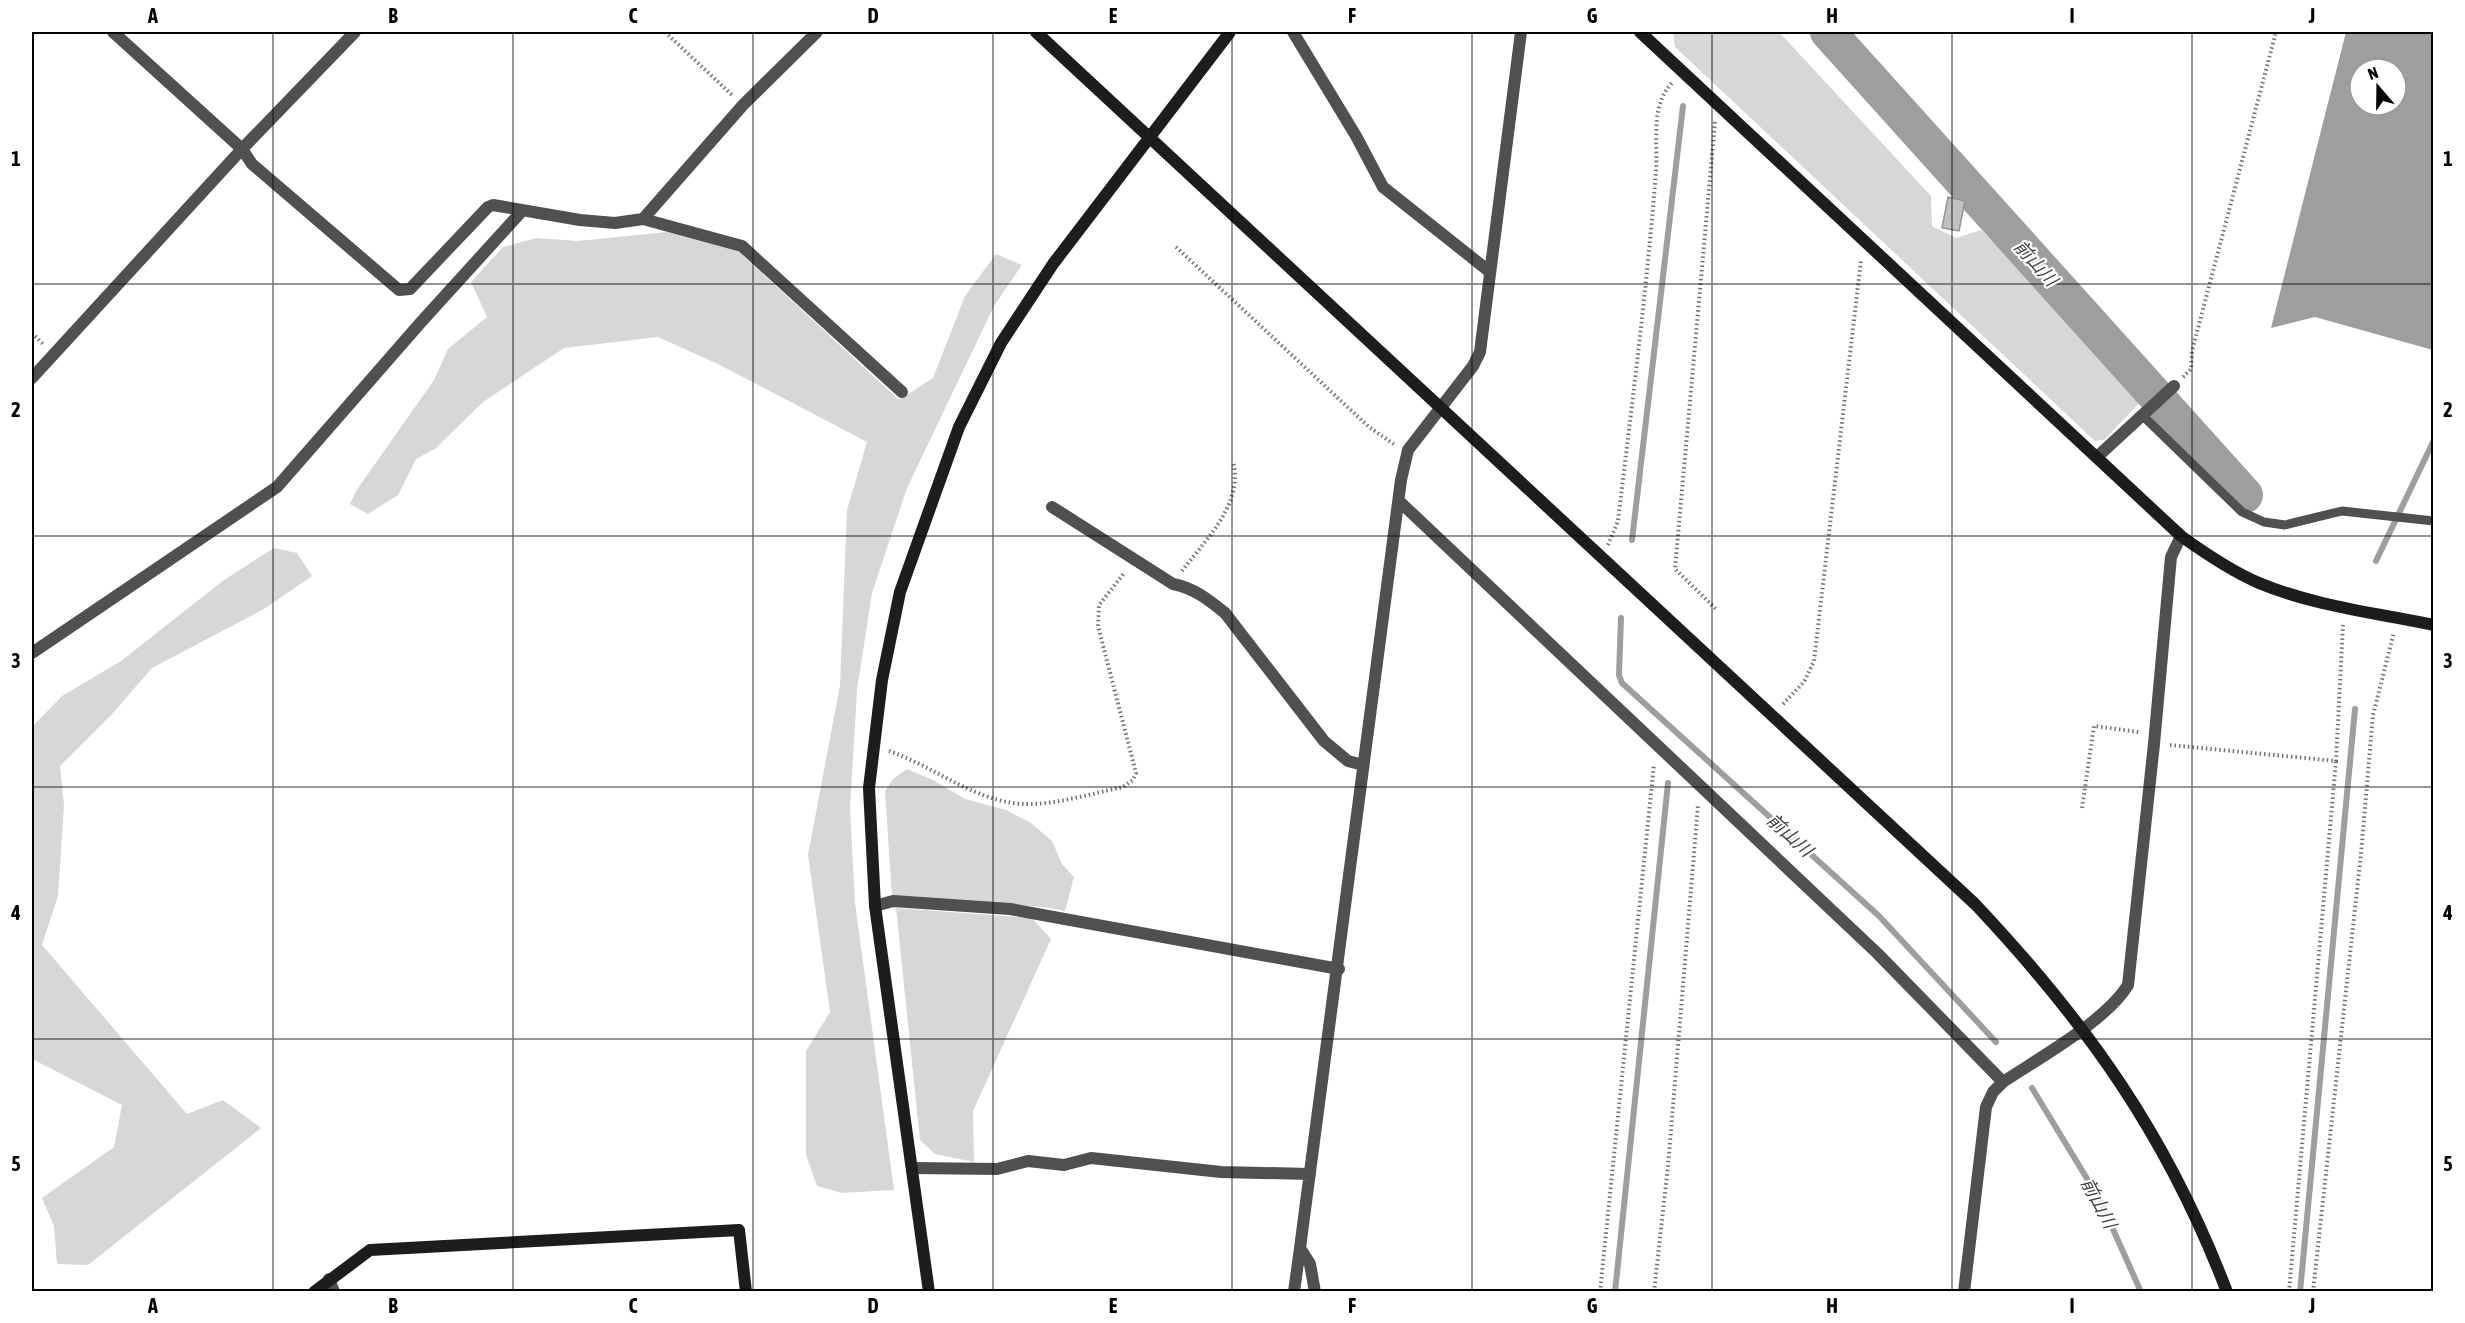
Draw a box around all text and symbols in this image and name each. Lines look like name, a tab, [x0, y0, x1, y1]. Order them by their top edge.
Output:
text: A	[147, 4, 158, 27]
text: B	[388, 4, 398, 27]
text: C	[629, 4, 638, 27]
text: D	[867, 4, 879, 27]
text: E	[1109, 4, 1118, 27]
text: F	[1348, 4, 1356, 27]
text: G	[1587, 4, 1598, 27]
text: H	[1826, 4, 1838, 27]
text: I	[2069, 4, 2075, 27]
text: J	[2308, 4, 2315, 27]
north arrow	[2348, 57, 2408, 117]
text: N	[2365, 63, 2380, 83]
text: 1	[11, 147, 21, 170]
text: 1	[2443, 147, 2453, 170]
water label: 前山川	[2010, 236, 2063, 292]
text: 2	[11, 398, 21, 421]
text: 2	[2443, 398, 2453, 421]
text: 3	[11, 649, 21, 672]
text: 3	[2443, 649, 2453, 672]
water label: 前山川	[1763, 809, 1819, 862]
text: 4	[10, 901, 21, 924]
text: 4	[2442, 901, 2453, 924]
text: 5	[11, 1152, 21, 1175]
text: 5	[2443, 1152, 2453, 1175]
water label: 前山川	[2077, 1174, 2122, 1234]
text: A	[147, 1294, 158, 1317]
text: B	[388, 1294, 398, 1317]
text: C	[629, 1294, 638, 1317]
text: D	[867, 1294, 879, 1317]
text: E	[1109, 1294, 1118, 1317]
text: F	[1348, 1294, 1356, 1317]
text: G	[1587, 1294, 1598, 1317]
text: H	[1826, 1294, 1838, 1317]
text: I	[2069, 1294, 2075, 1317]
text: J	[2308, 1294, 2315, 1317]

